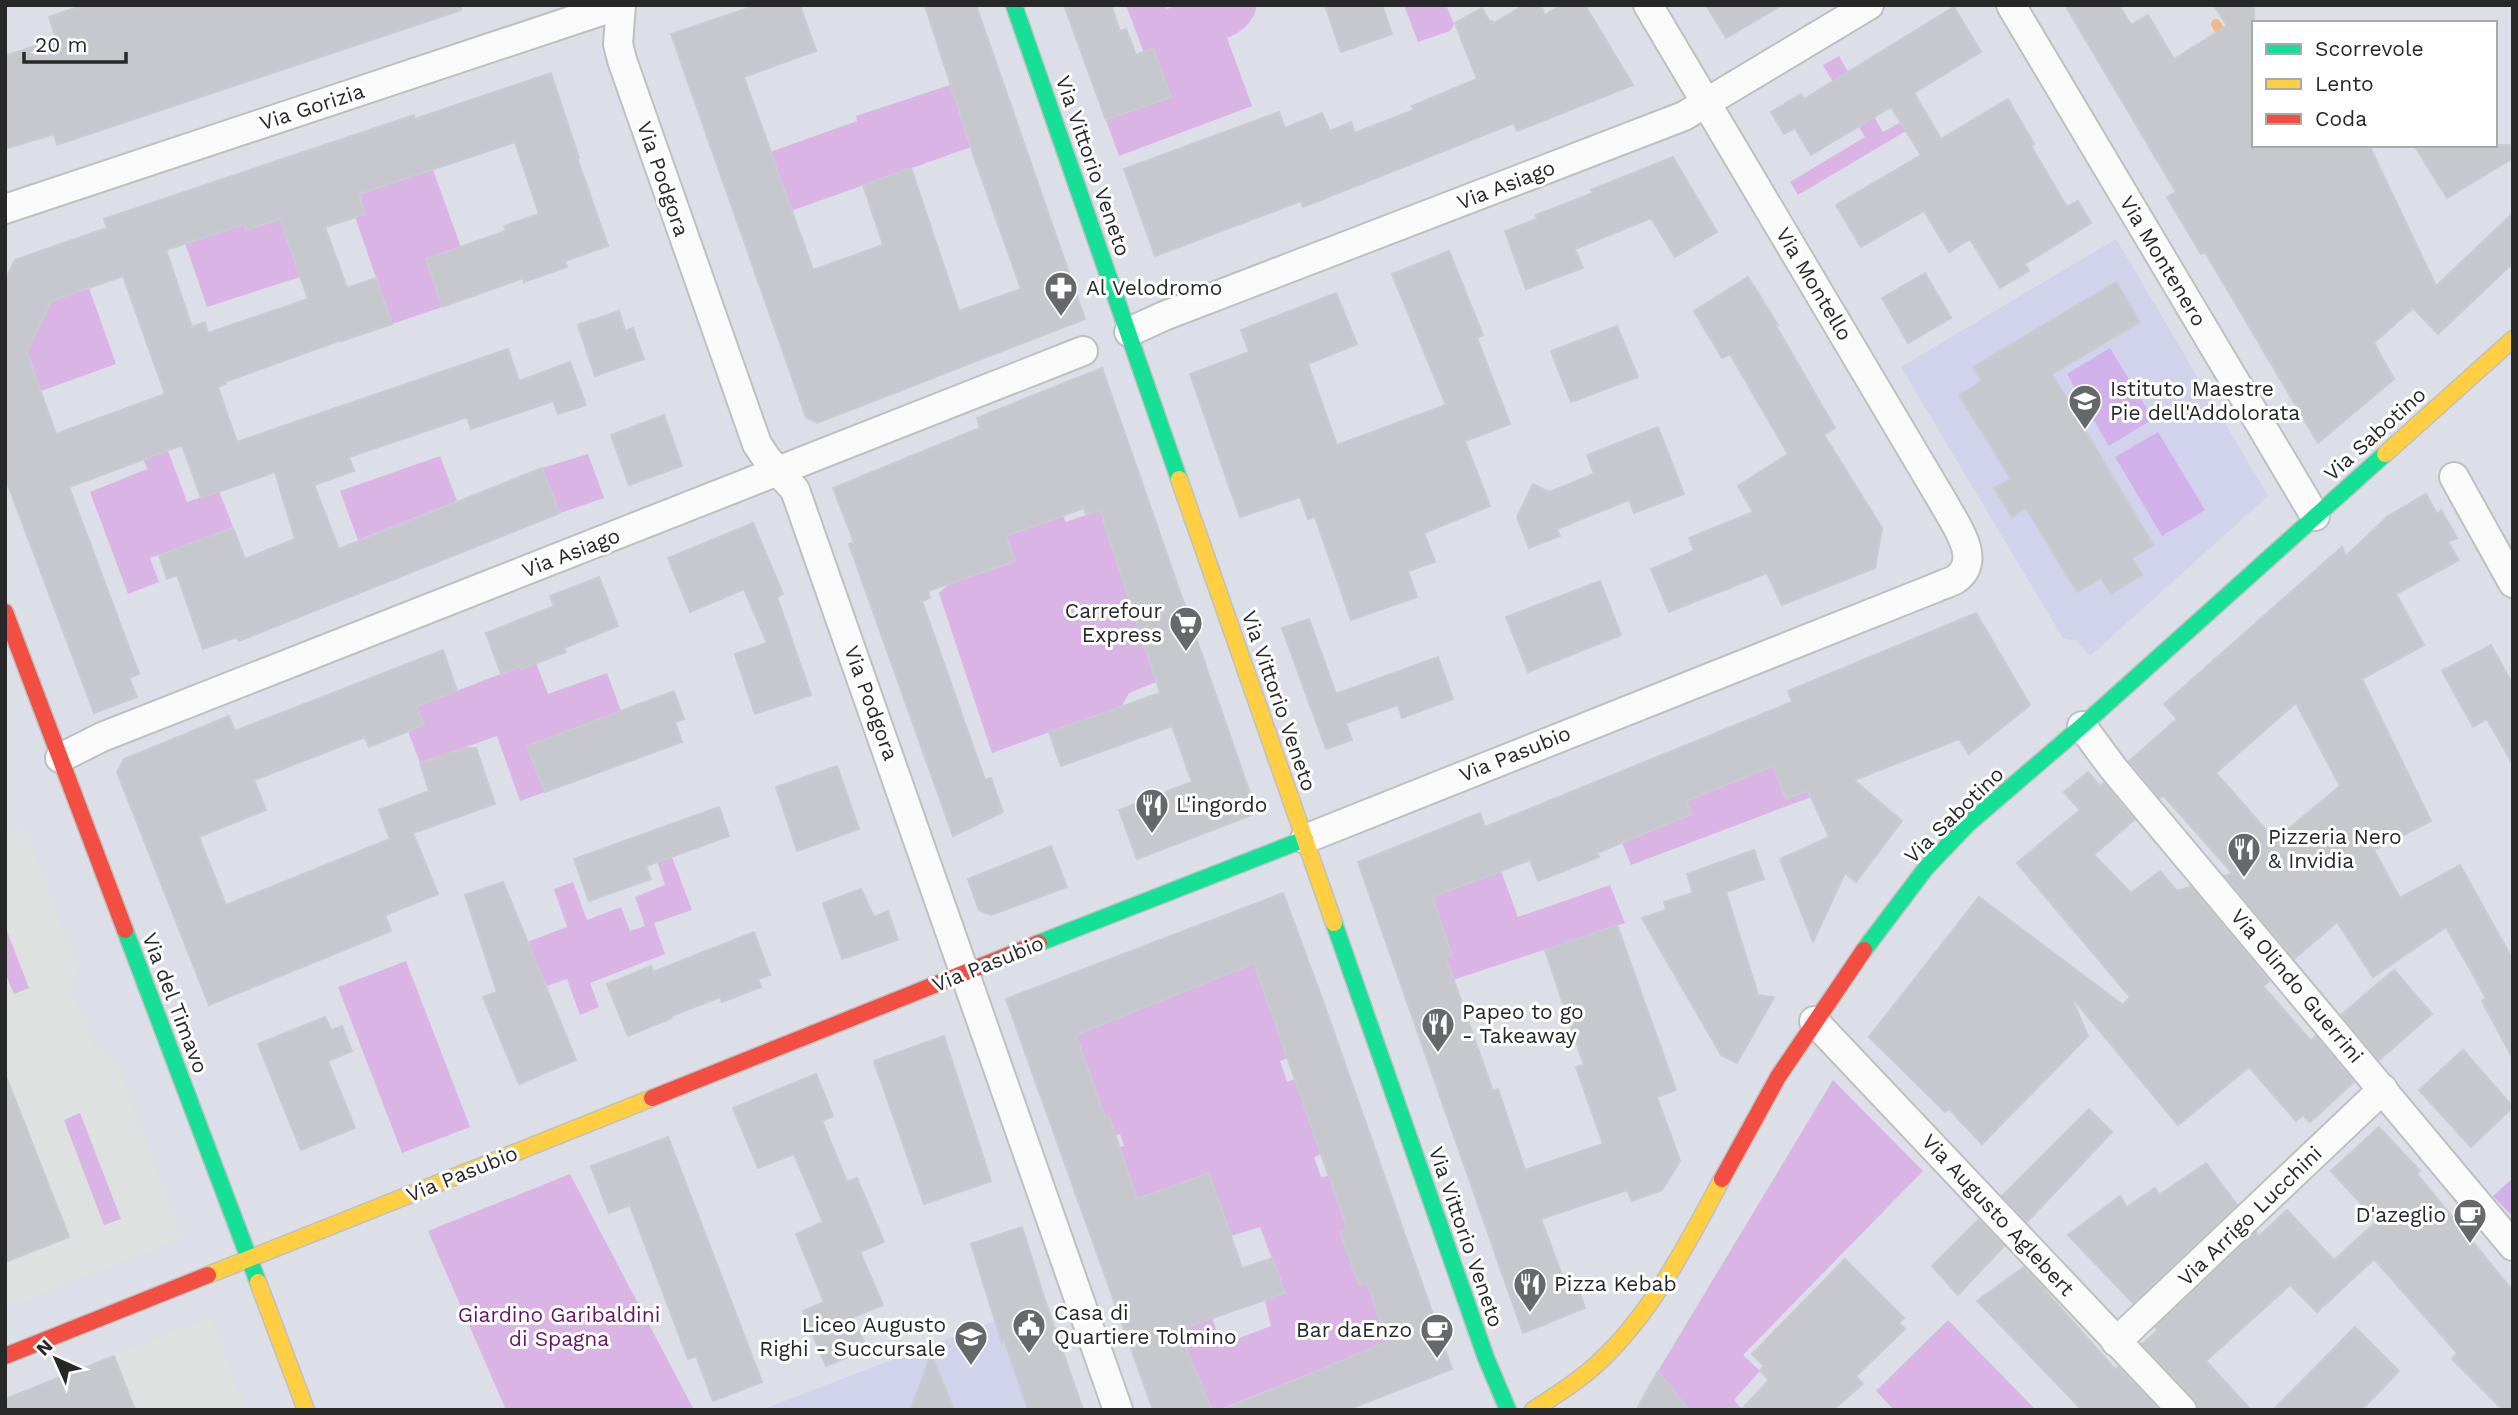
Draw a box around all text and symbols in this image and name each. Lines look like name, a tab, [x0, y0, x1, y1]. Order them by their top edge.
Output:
scale bar	[24, 21, 126, 65]
legend	[2252, 21, 2497, 147]
text: 20 m	[35, 32, 87, 57]
text: Scorrevole	[2315, 36, 2424, 61]
text: Lento	[2315, 71, 2374, 96]
street label: Via Vittorio Veneto	[1051, 72, 1136, 259]
street label: Via Gorizia	[256, 78, 367, 135]
text: Coda	[2315, 106, 2367, 131]
street label: Via Podgora	[632, 118, 695, 240]
street label: Via Asiago	[1453, 154, 1558, 215]
street label: Via Montenero	[2115, 191, 2212, 331]
street label: Via Montello	[1771, 223, 1858, 345]
pharmacy icon: Al Velodromo	[1042, 269, 1080, 318]
place label: Al Velodromo	[1086, 275, 1222, 300]
place label: Istituto Maestre Pie dell'Addolorata	[2110, 376, 2300, 425]
street label: Via Sabotino	[2319, 381, 2431, 486]
school or university icon: Istituto Maestre Pie dell'Addolorata	[2066, 382, 2104, 431]
street label: Via Asiago	[518, 522, 623, 583]
place label: Carrefour Express	[1065, 598, 1162, 647]
supermarket icon: Carrefour Express	[1167, 604, 1205, 653]
street label: Via Vittorio Veneto	[1237, 607, 1322, 794]
street label: Via Podgora	[839, 642, 904, 764]
street label: Via Pasubio	[1455, 720, 1574, 787]
street label: Via Sabotino	[1899, 761, 2009, 868]
restaurant icon: L'ingordo	[1133, 786, 1171, 835]
place label: L'ingordo	[1176, 792, 1267, 817]
place label: Pizzeria Nero & Invidia	[2268, 824, 2402, 873]
restaurant icon: Pizzeria Nero & Invidia	[2225, 830, 2263, 879]
street label: Via Olindo Guerrini	[2226, 904, 2369, 1068]
street label: Via del Timavo	[137, 929, 214, 1077]
street label: Via Pasubio	[928, 930, 1047, 997]
place label: Papeo to go - Takeaway	[1462, 999, 1584, 1048]
restaurant icon: Papeo to go - Takeaway	[1419, 1005, 1457, 1054]
street label: Via Augusto Aglebert	[1917, 1129, 2080, 1301]
street label: Via Pasubio	[402, 1140, 521, 1207]
street label: Via Arrigo Lucchini	[2172, 1141, 2327, 1291]
street label: Via Vittorio Veneto	[1424, 1143, 1509, 1330]
cafe icon: D'azeglio	[2451, 1196, 2489, 1245]
place label: D'azeglio	[2355, 1202, 2446, 1227]
restaurant icon: Pizza Kebab	[1511, 1265, 1549, 1314]
place label: Pizza Kebab	[1554, 1271, 1677, 1296]
place label: Casa di Quartiere Tolmino	[1054, 1300, 1237, 1349]
park label: Giardino Garibaldini di Spagna	[458, 1302, 660, 1351]
public building icon: Casa di Quartiere Tolmino	[1010, 1306, 1048, 1355]
cafe icon: Bar daEnzo	[1418, 1311, 1456, 1360]
place label: Liceo Augusto Righi - Succursale	[759, 1312, 946, 1361]
place label: Bar daEnzo	[1296, 1317, 1412, 1342]
school or university icon: Liceo Augusto Righi - Succursale	[952, 1318, 990, 1367]
north arrow	[21, 1324, 91, 1394]
text: N	[31, 1334, 57, 1360]

